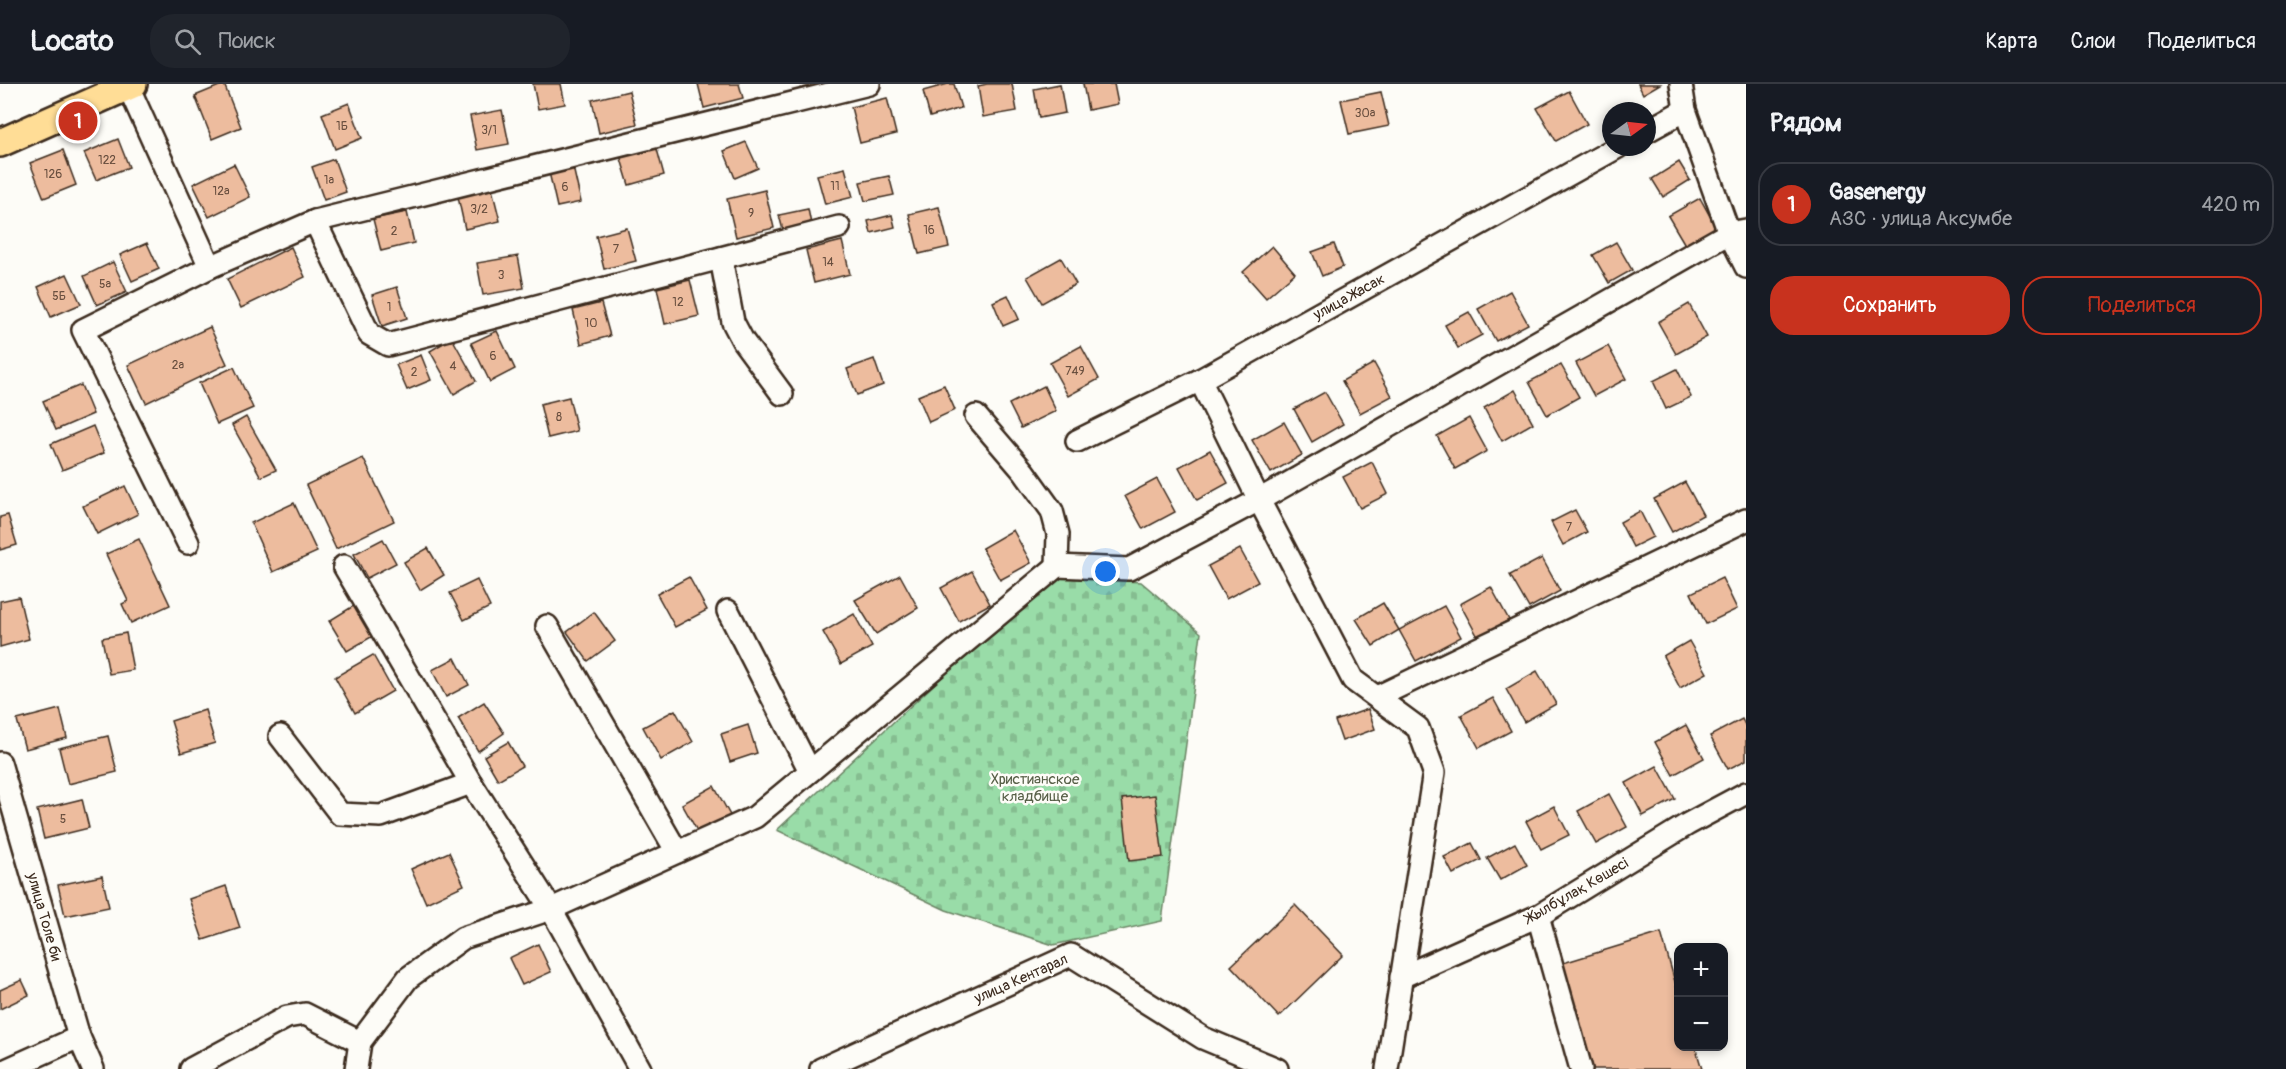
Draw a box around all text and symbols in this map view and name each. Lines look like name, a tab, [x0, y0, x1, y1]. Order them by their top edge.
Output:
search box	[150, 14, 570, 68]
text: Locato	[30, 24, 114, 59]
icon: search	[171, 25, 204, 58]
text: Поиск	[219, 27, 276, 55]
text: Карта	[1985, 28, 2037, 55]
text: Слои	[2070, 28, 2115, 55]
text: Поделиться	[2148, 28, 2256, 55]
pin: 1	[58, 99, 98, 144]
north arrow	[1602, 102, 1656, 156]
house number: 30а	[1355, 106, 1376, 121]
text: Рядом	[1770, 107, 1842, 139]
house number: 1Б	[336, 119, 348, 134]
house number: 3/1	[481, 123, 497, 138]
house number: 122	[98, 153, 116, 168]
house number: 126	[44, 167, 62, 182]
house number: 1а	[324, 173, 335, 188]
text: Gasenergy	[1829, 178, 1926, 206]
house number: 11	[830, 179, 840, 194]
house number: 6	[562, 180, 569, 195]
house number: 12а	[213, 184, 230, 199]
text: 1	[1788, 192, 1795, 217]
text: 420 m	[2201, 192, 2260, 217]
house number: 3/2	[470, 202, 488, 217]
house number: 9	[748, 206, 754, 221]
text: АЗС · улица Аксумбе	[1829, 206, 2012, 231]
house number: 16	[923, 223, 935, 238]
house number: 2	[391, 224, 398, 239]
house number: 7	[613, 242, 620, 257]
house number: 14	[822, 255, 834, 270]
house number: 3	[498, 268, 505, 283]
street label: улица Жасак	[1309, 269, 1388, 325]
button: Сохранить	[1770, 276, 2010, 335]
button: Поделиться	[2022, 276, 2262, 335]
house number: 5а	[99, 277, 111, 292]
house number: 5Б	[52, 289, 66, 304]
house number: 12	[672, 295, 684, 310]
house number: 1	[387, 300, 391, 315]
house number: 10	[585, 316, 597, 331]
house number: 6	[490, 349, 497, 364]
house number: 2а	[172, 358, 185, 373]
house number: 4	[450, 359, 457, 374]
house number: 749	[1065, 364, 1085, 379]
house number: 2	[411, 365, 418, 380]
house number: 8	[556, 410, 562, 425]
house number: 7	[1566, 520, 1573, 535]
your location	[1091, 557, 1120, 586]
park label: Христианское кладбище	[991, 770, 1080, 806]
house number: 5	[60, 812, 66, 827]
street label: Жылбұлақ Көшесі	[1520, 854, 1632, 929]
street label: улица Толе би	[22, 870, 66, 964]
map controls	[1674, 943, 1728, 1051]
button: +	[1674, 943, 1728, 997]
street label: улица Кентарал	[970, 950, 1071, 1009]
button: −	[1674, 997, 1728, 1051]

